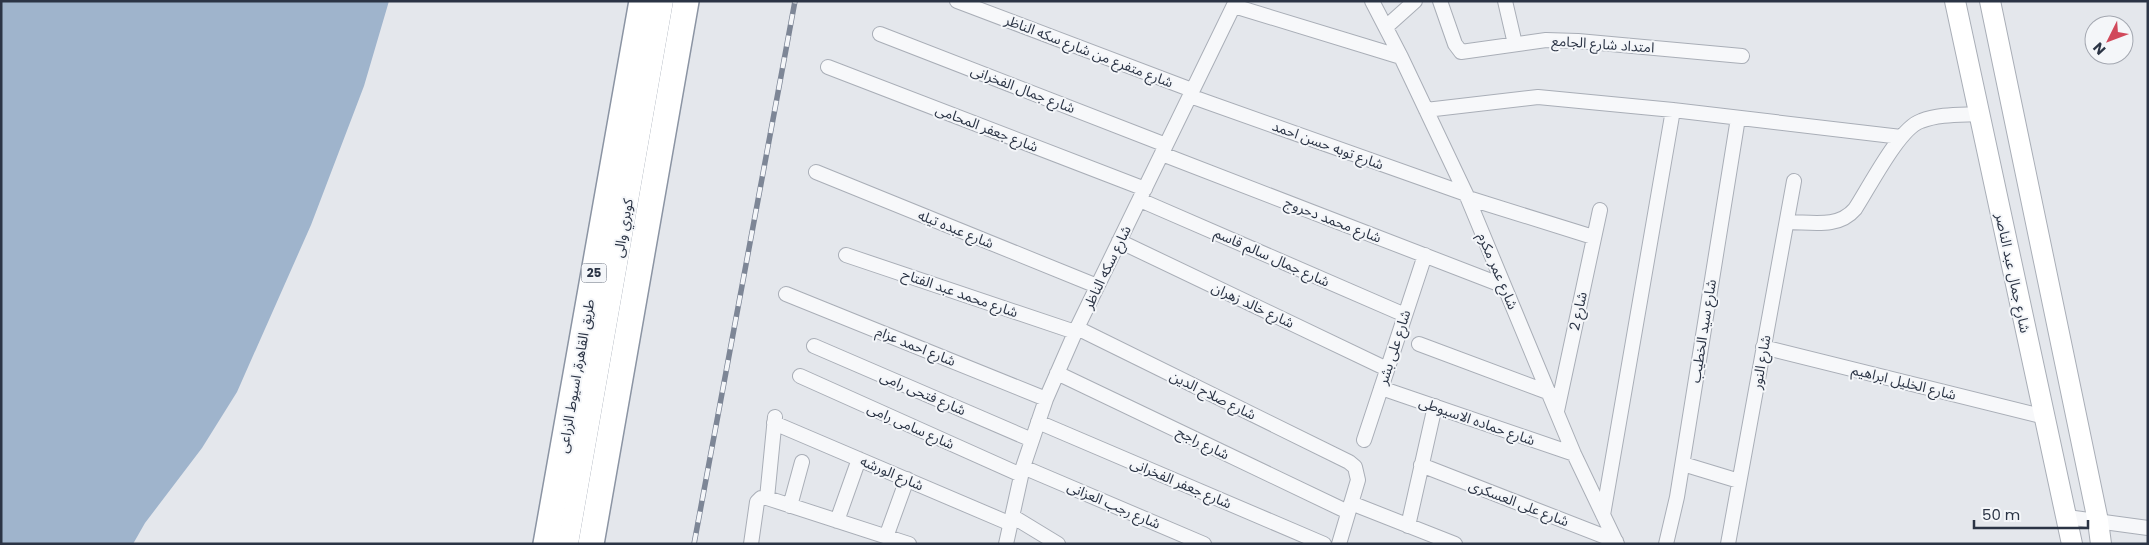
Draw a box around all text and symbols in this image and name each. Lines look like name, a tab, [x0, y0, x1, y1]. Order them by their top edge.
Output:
street label: شارع متفرع من شارع سكه الناظر	[1001, 9, 1176, 93]
north arrow	[2084, 15, 2134, 65]
street label: امتداد شارع الجامع	[1551, 30, 1655, 59]
text: N	[2088, 38, 2110, 59]
street label: شارع جمال الفخرانى	[968, 60, 1078, 119]
street label: شارع جعفر المحامى	[932, 99, 1041, 158]
street label: شارع توبه حسن احمد	[1269, 116, 1387, 175]
street label: شارع محمد دحروج	[1281, 192, 1384, 249]
street label: كوبري والى	[608, 197, 639, 259]
street label: شارع عبده تيله	[915, 205, 997, 254]
street label: شارع جمال عبد الناصر	[1989, 210, 2035, 335]
street label: شارع سكه الناظر	[1078, 222, 1137, 313]
street label: شارع جمال سالم قاسم	[1211, 223, 1333, 292]
street label: شارع عمر مكرم	[1472, 230, 1523, 313]
road number: 25	[582, 264, 606, 282]
street label: شارع محمد عبد الفتاح	[899, 264, 1021, 323]
street label: شارع خالد زهران	[1208, 277, 1298, 334]
street label: شارع سيد الخطيب	[1685, 278, 1722, 384]
street label: شارع 2	[1564, 290, 1593, 332]
street label: طريق القاهرة, اسيوط الزراعى	[553, 297, 599, 455]
street label: شارع على بشر	[1372, 307, 1416, 388]
street label: شارع احمد عزام	[873, 321, 959, 372]
street label: شارع النور	[1746, 333, 1777, 392]
street label: شارع الخليل ابراهيم	[1849, 359, 1958, 406]
street label: شارع فتحى رامى	[877, 366, 969, 421]
street label: شارع صلاح الدين	[1166, 366, 1259, 425]
street label: شارع حماده الاسيوطى	[1416, 392, 1538, 451]
street label: شارع سامى رامى	[864, 398, 958, 455]
street label: شارع راجح	[1173, 422, 1233, 465]
street label: شارع الورشه	[857, 451, 927, 496]
street label: شارع جعفر الفخرانى	[1127, 453, 1235, 514]
street label: شارع على العسكرى	[1466, 475, 1572, 532]
street label: شارع رجب العزانى	[1064, 476, 1164, 535]
scale bar	[1974, 498, 2088, 530]
text: 50 m	[1982, 504, 2020, 525]

